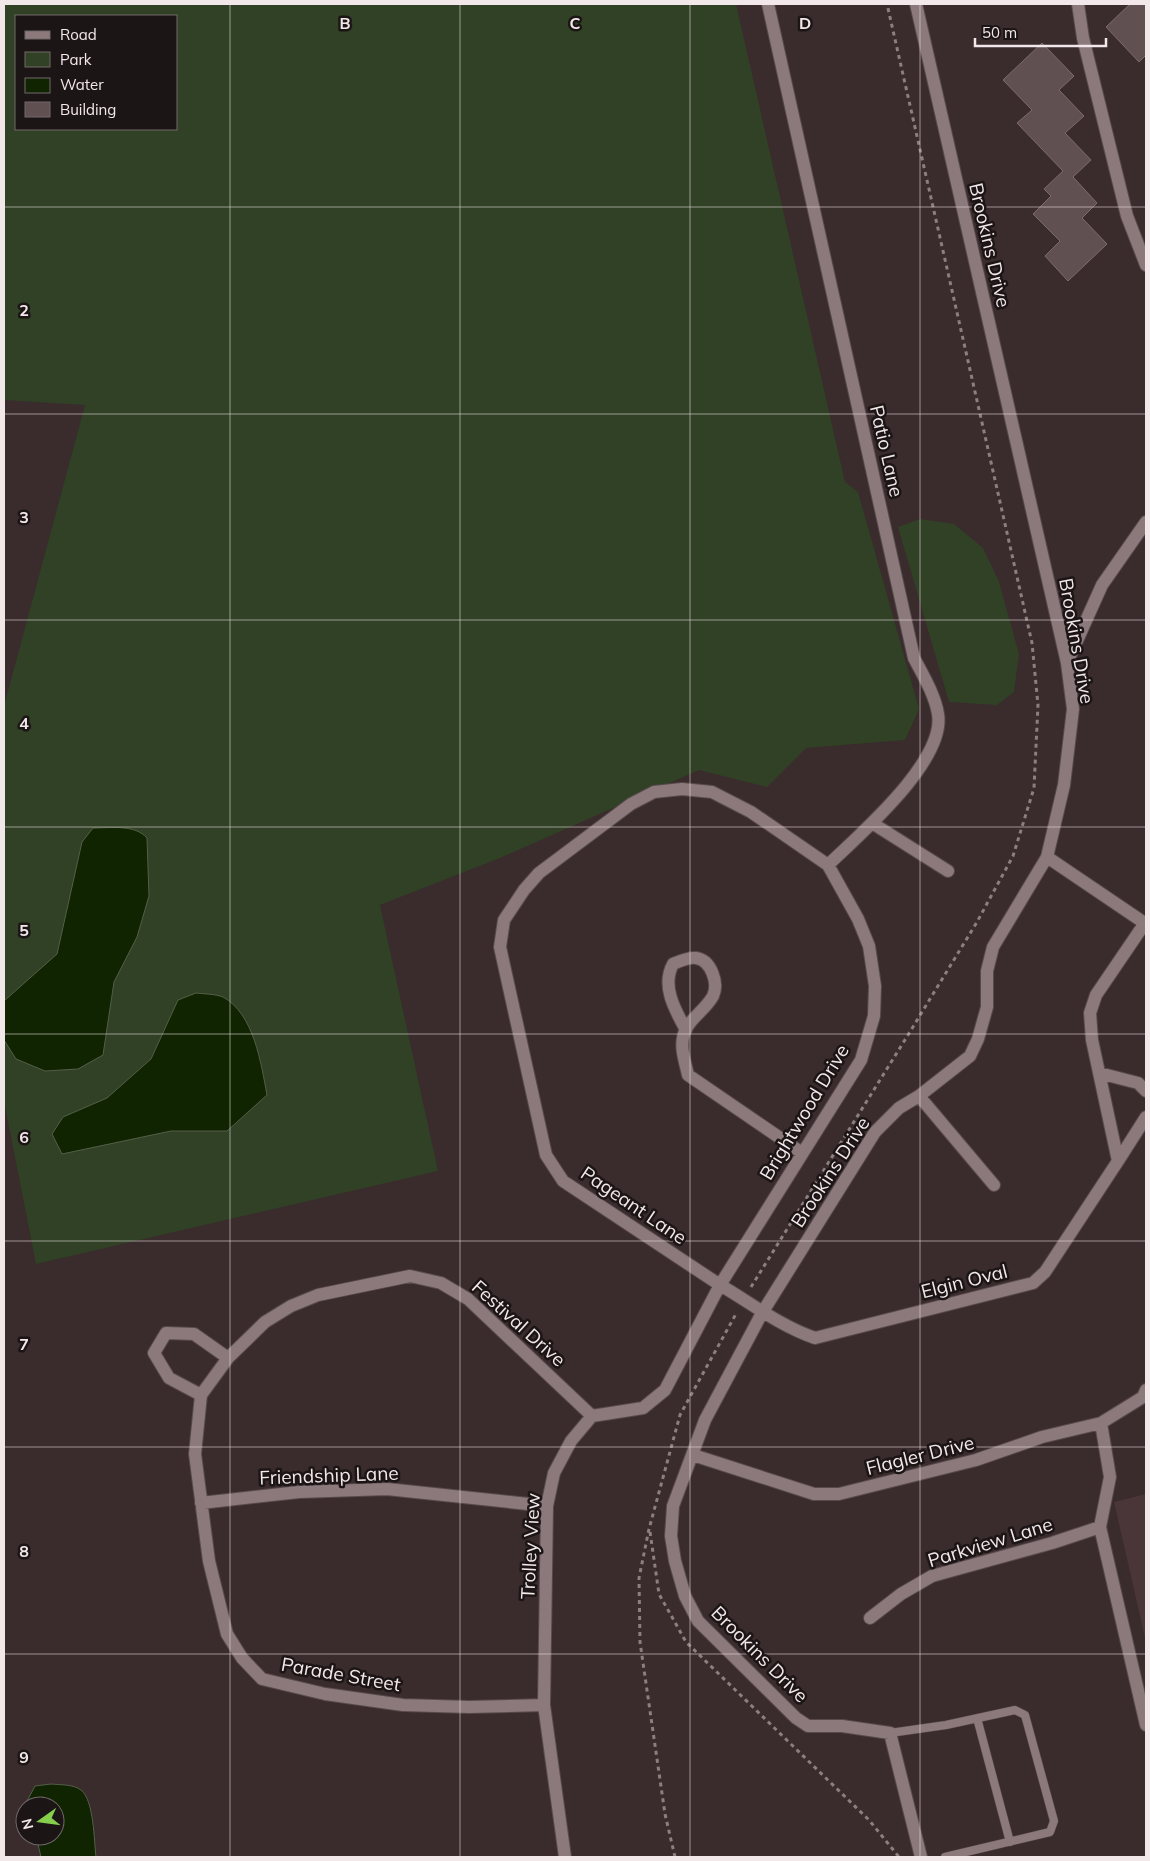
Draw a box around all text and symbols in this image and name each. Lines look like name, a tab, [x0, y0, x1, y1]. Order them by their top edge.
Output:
text: B	[339, 13, 351, 33]
text: C	[570, 13, 581, 33]
text: D	[799, 13, 811, 33]
legend	[15, 15, 178, 130]
scale bar	[975, 15, 1106, 47]
text: 50 m	[982, 23, 1017, 42]
text: Road	[60, 25, 97, 44]
text: Park	[60, 50, 92, 69]
text: Water	[60, 75, 104, 94]
text: Building	[60, 100, 116, 119]
street label: Brookins Drive	[964, 180, 1016, 310]
text: 2	[19, 300, 29, 320]
street label: Patio Lane	[865, 403, 909, 499]
text: 3	[19, 507, 29, 527]
street label: Brookins Drive	[1054, 576, 1100, 706]
text: 4	[19, 713, 29, 733]
text: 5	[19, 920, 29, 940]
street label: Brightwood Drive	[754, 1040, 854, 1184]
street label: Brookins Drive	[785, 1112, 875, 1232]
text: 6	[19, 1127, 29, 1147]
street label: Pageant Lane	[577, 1161, 691, 1249]
street label: Elgin Oval	[918, 1259, 1010, 1303]
street label: Festival Drive	[467, 1275, 571, 1371]
text: 7	[19, 1334, 29, 1354]
street label: Flagler Drive	[863, 1430, 977, 1480]
street label: Friendship Lane	[259, 1461, 399, 1489]
street label: Trolley View	[515, 1492, 545, 1600]
street label: Parkview Lane	[925, 1512, 1055, 1572]
text: 8	[19, 1541, 29, 1561]
street label: Brookins Drive	[707, 1601, 813, 1707]
street label: Parade Street	[279, 1652, 403, 1696]
text: 9	[19, 1747, 29, 1767]
north arrow	[15, 1796, 65, 1846]
text: N	[17, 1817, 37, 1831]

